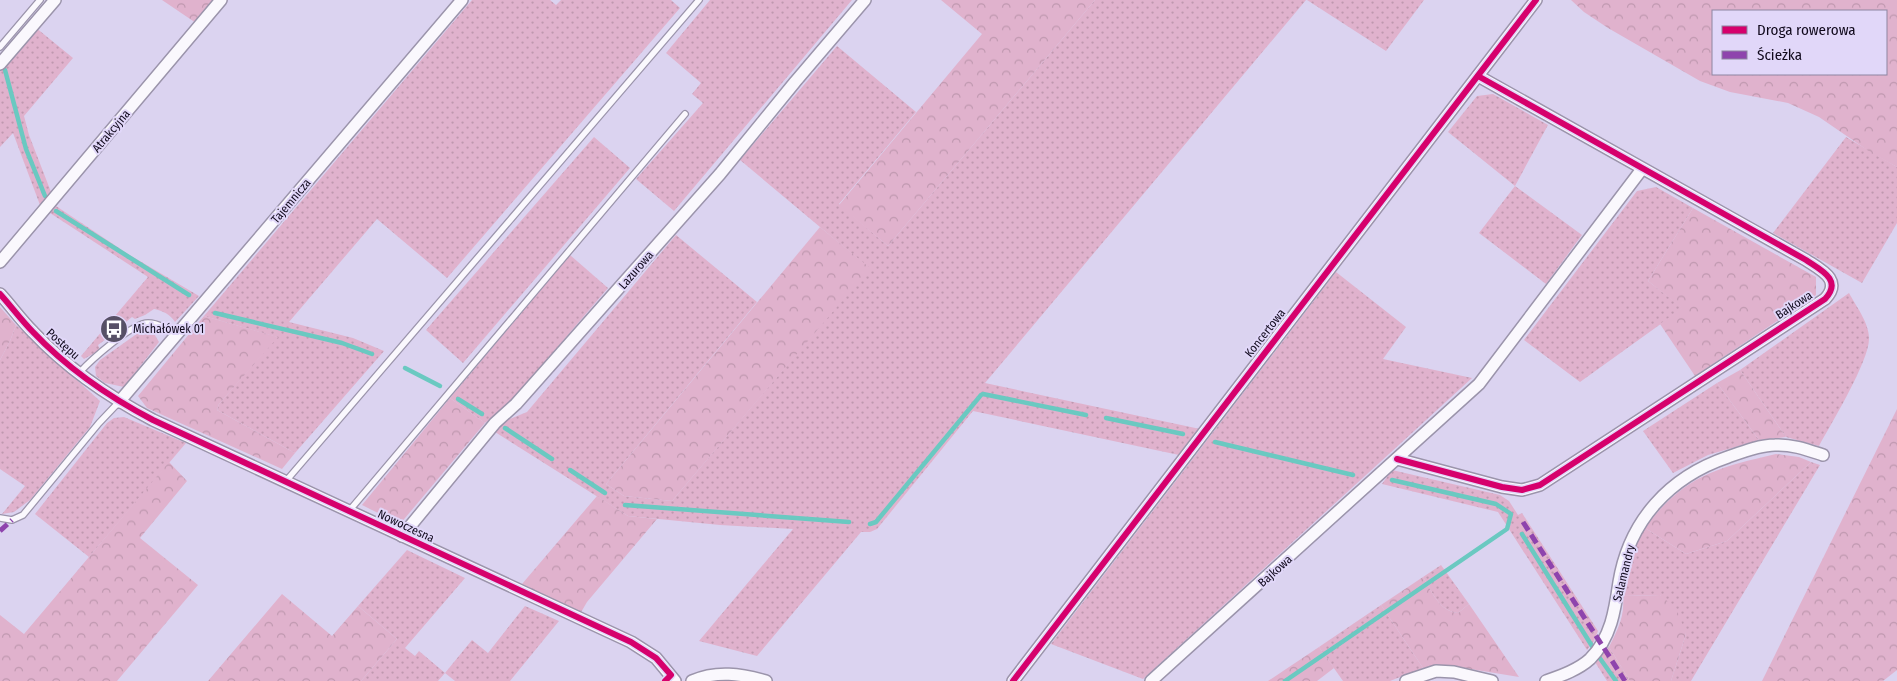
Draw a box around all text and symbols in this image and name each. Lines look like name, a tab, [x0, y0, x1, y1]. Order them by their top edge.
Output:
legend	[1712, 10, 1887, 75]
text: Droga rowerowa	[1757, 21, 1856, 39]
text: Ścieżka	[1757, 46, 1802, 64]
street label: Atrakcyjna	[89, 107, 133, 155]
street label: Tajemnicza	[268, 176, 314, 226]
street label: Lazurowa	[616, 248, 656, 292]
street label: Bajkowa	[1773, 288, 1815, 322]
street label: Koncertowa	[1242, 306, 1288, 360]
bus stop icon: Michałówek 01	[99, 314, 129, 344]
place label: Michałówek 01	[133, 322, 204, 336]
street label: Postępu	[44, 326, 82, 362]
street label: Nowoczesna	[375, 507, 437, 545]
street label: Salamandry	[1610, 542, 1638, 603]
street label: Bajkowa	[1255, 552, 1295, 590]

